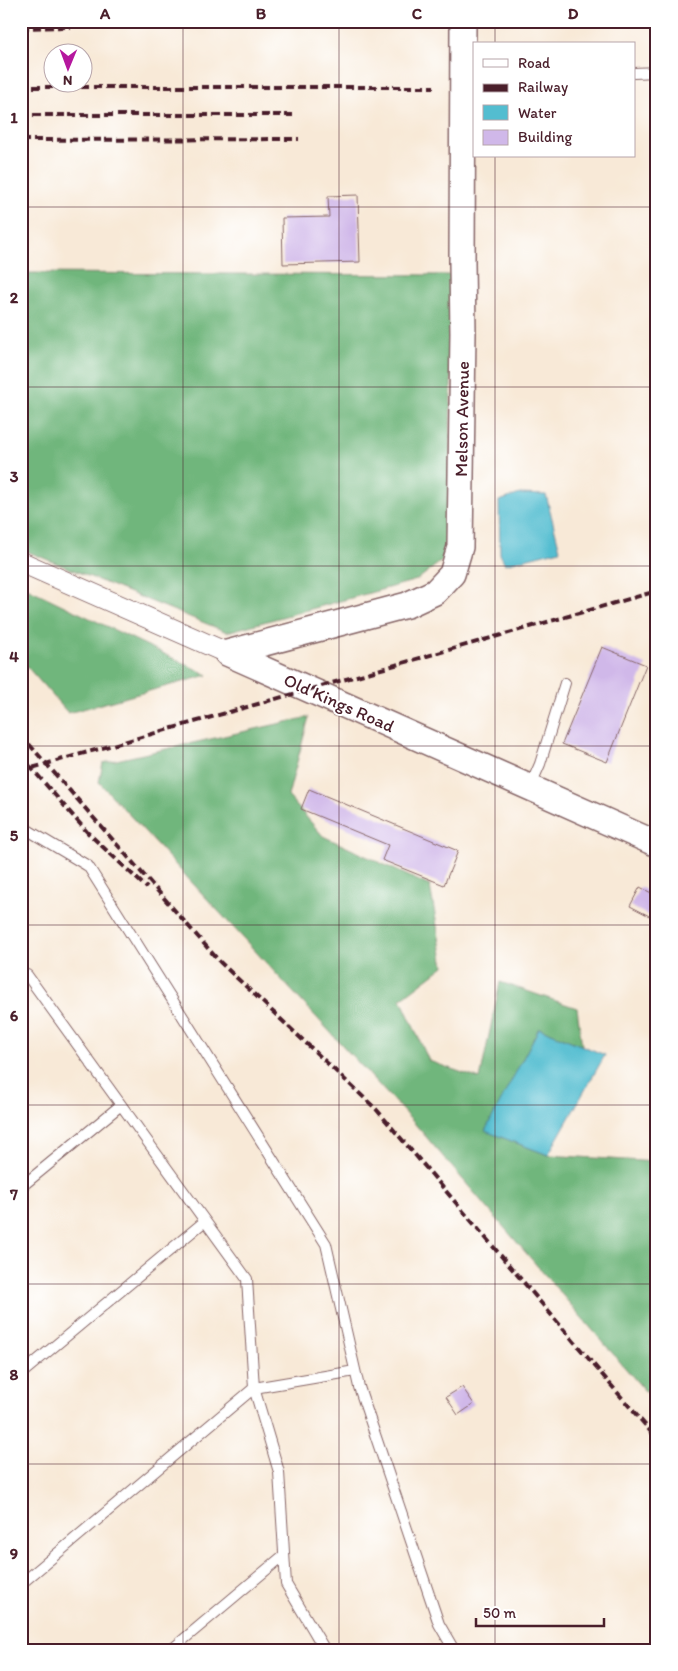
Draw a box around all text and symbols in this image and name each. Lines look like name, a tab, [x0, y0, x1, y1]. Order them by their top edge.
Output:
text: A	[99, 4, 111, 23]
text: B	[256, 4, 267, 23]
text: C	[412, 4, 423, 23]
text: D	[568, 4, 579, 23]
north arrow	[42, 42, 92, 92]
legend	[473, 42, 636, 158]
text: Road	[518, 54, 551, 72]
text: N	[63, 72, 73, 89]
text: Railway	[518, 78, 568, 96]
text: Water	[518, 104, 557, 122]
text: 1	[10, 108, 18, 127]
text: Building	[518, 128, 572, 146]
text: 2	[10, 288, 19, 307]
street label: Melson Avenue	[450, 361, 474, 477]
text: 3	[10, 467, 19, 486]
text: 4	[9, 647, 19, 666]
street label: Old Kings Road	[280, 669, 398, 737]
text: 5	[10, 826, 19, 845]
text: 6	[10, 1006, 19, 1025]
text: 7	[9, 1185, 18, 1204]
text: 8	[10, 1365, 19, 1384]
text: 9	[10, 1544, 18, 1563]
scale bar	[476, 1596, 603, 1628]
text: 50 m	[483, 1604, 516, 1622]

